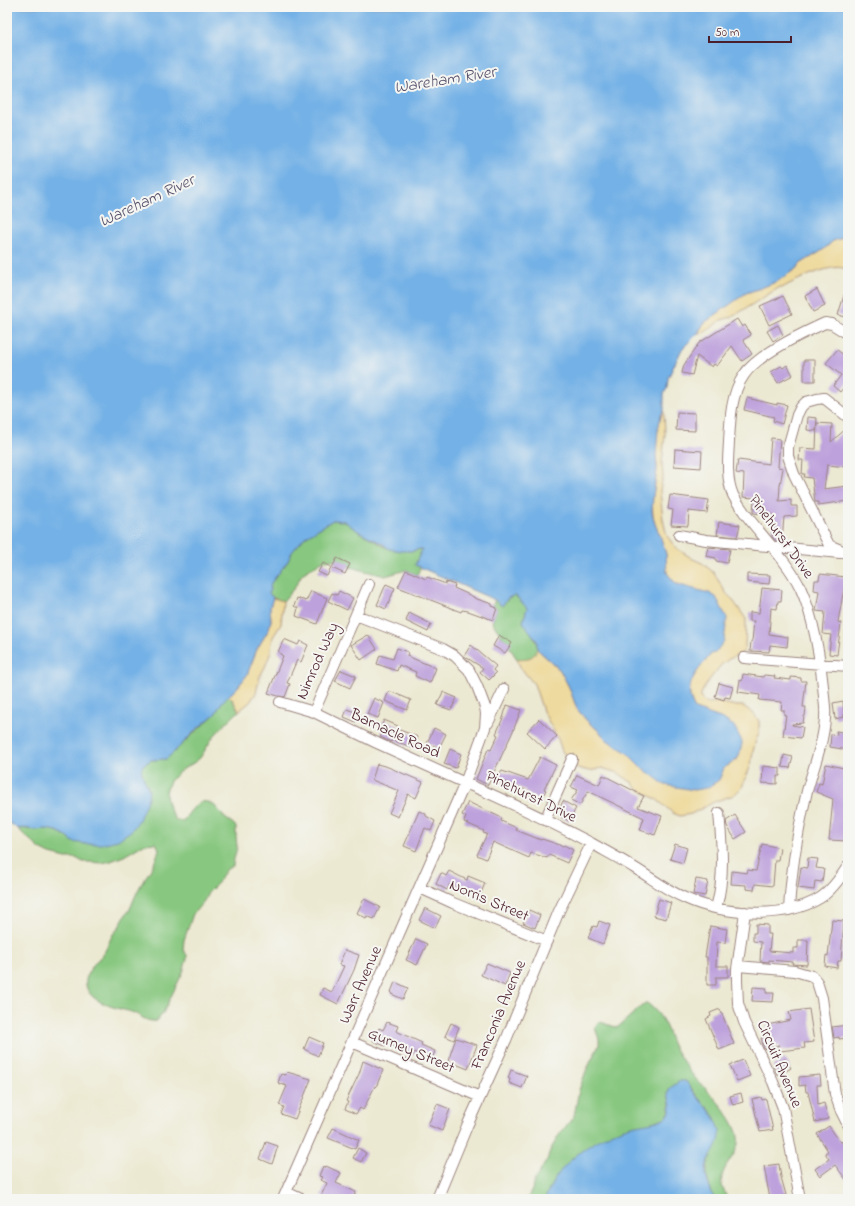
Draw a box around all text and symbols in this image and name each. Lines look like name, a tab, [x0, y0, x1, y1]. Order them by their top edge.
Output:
scale bar	[709, 18, 791, 44]
text: 50 m	[715, 24, 739, 42]
water label: Wareham River	[392, 59, 500, 100]
water label: Wareham River	[95, 167, 201, 234]
street label: Pinehurst Drive	[742, 490, 820, 585]
street label: Nimrod Way	[290, 618, 346, 703]
street label: Barnacle Road	[345, 702, 444, 765]
street label: Pinehurst Drive	[481, 765, 581, 830]
street label: Norris Street	[445, 873, 533, 929]
street label: Warr Avenue	[333, 942, 389, 1028]
street label: Franconia Avenue	[465, 956, 533, 1075]
street label: Circuit Avenue	[750, 1017, 809, 1112]
street label: Gurney Street	[364, 1022, 459, 1080]

